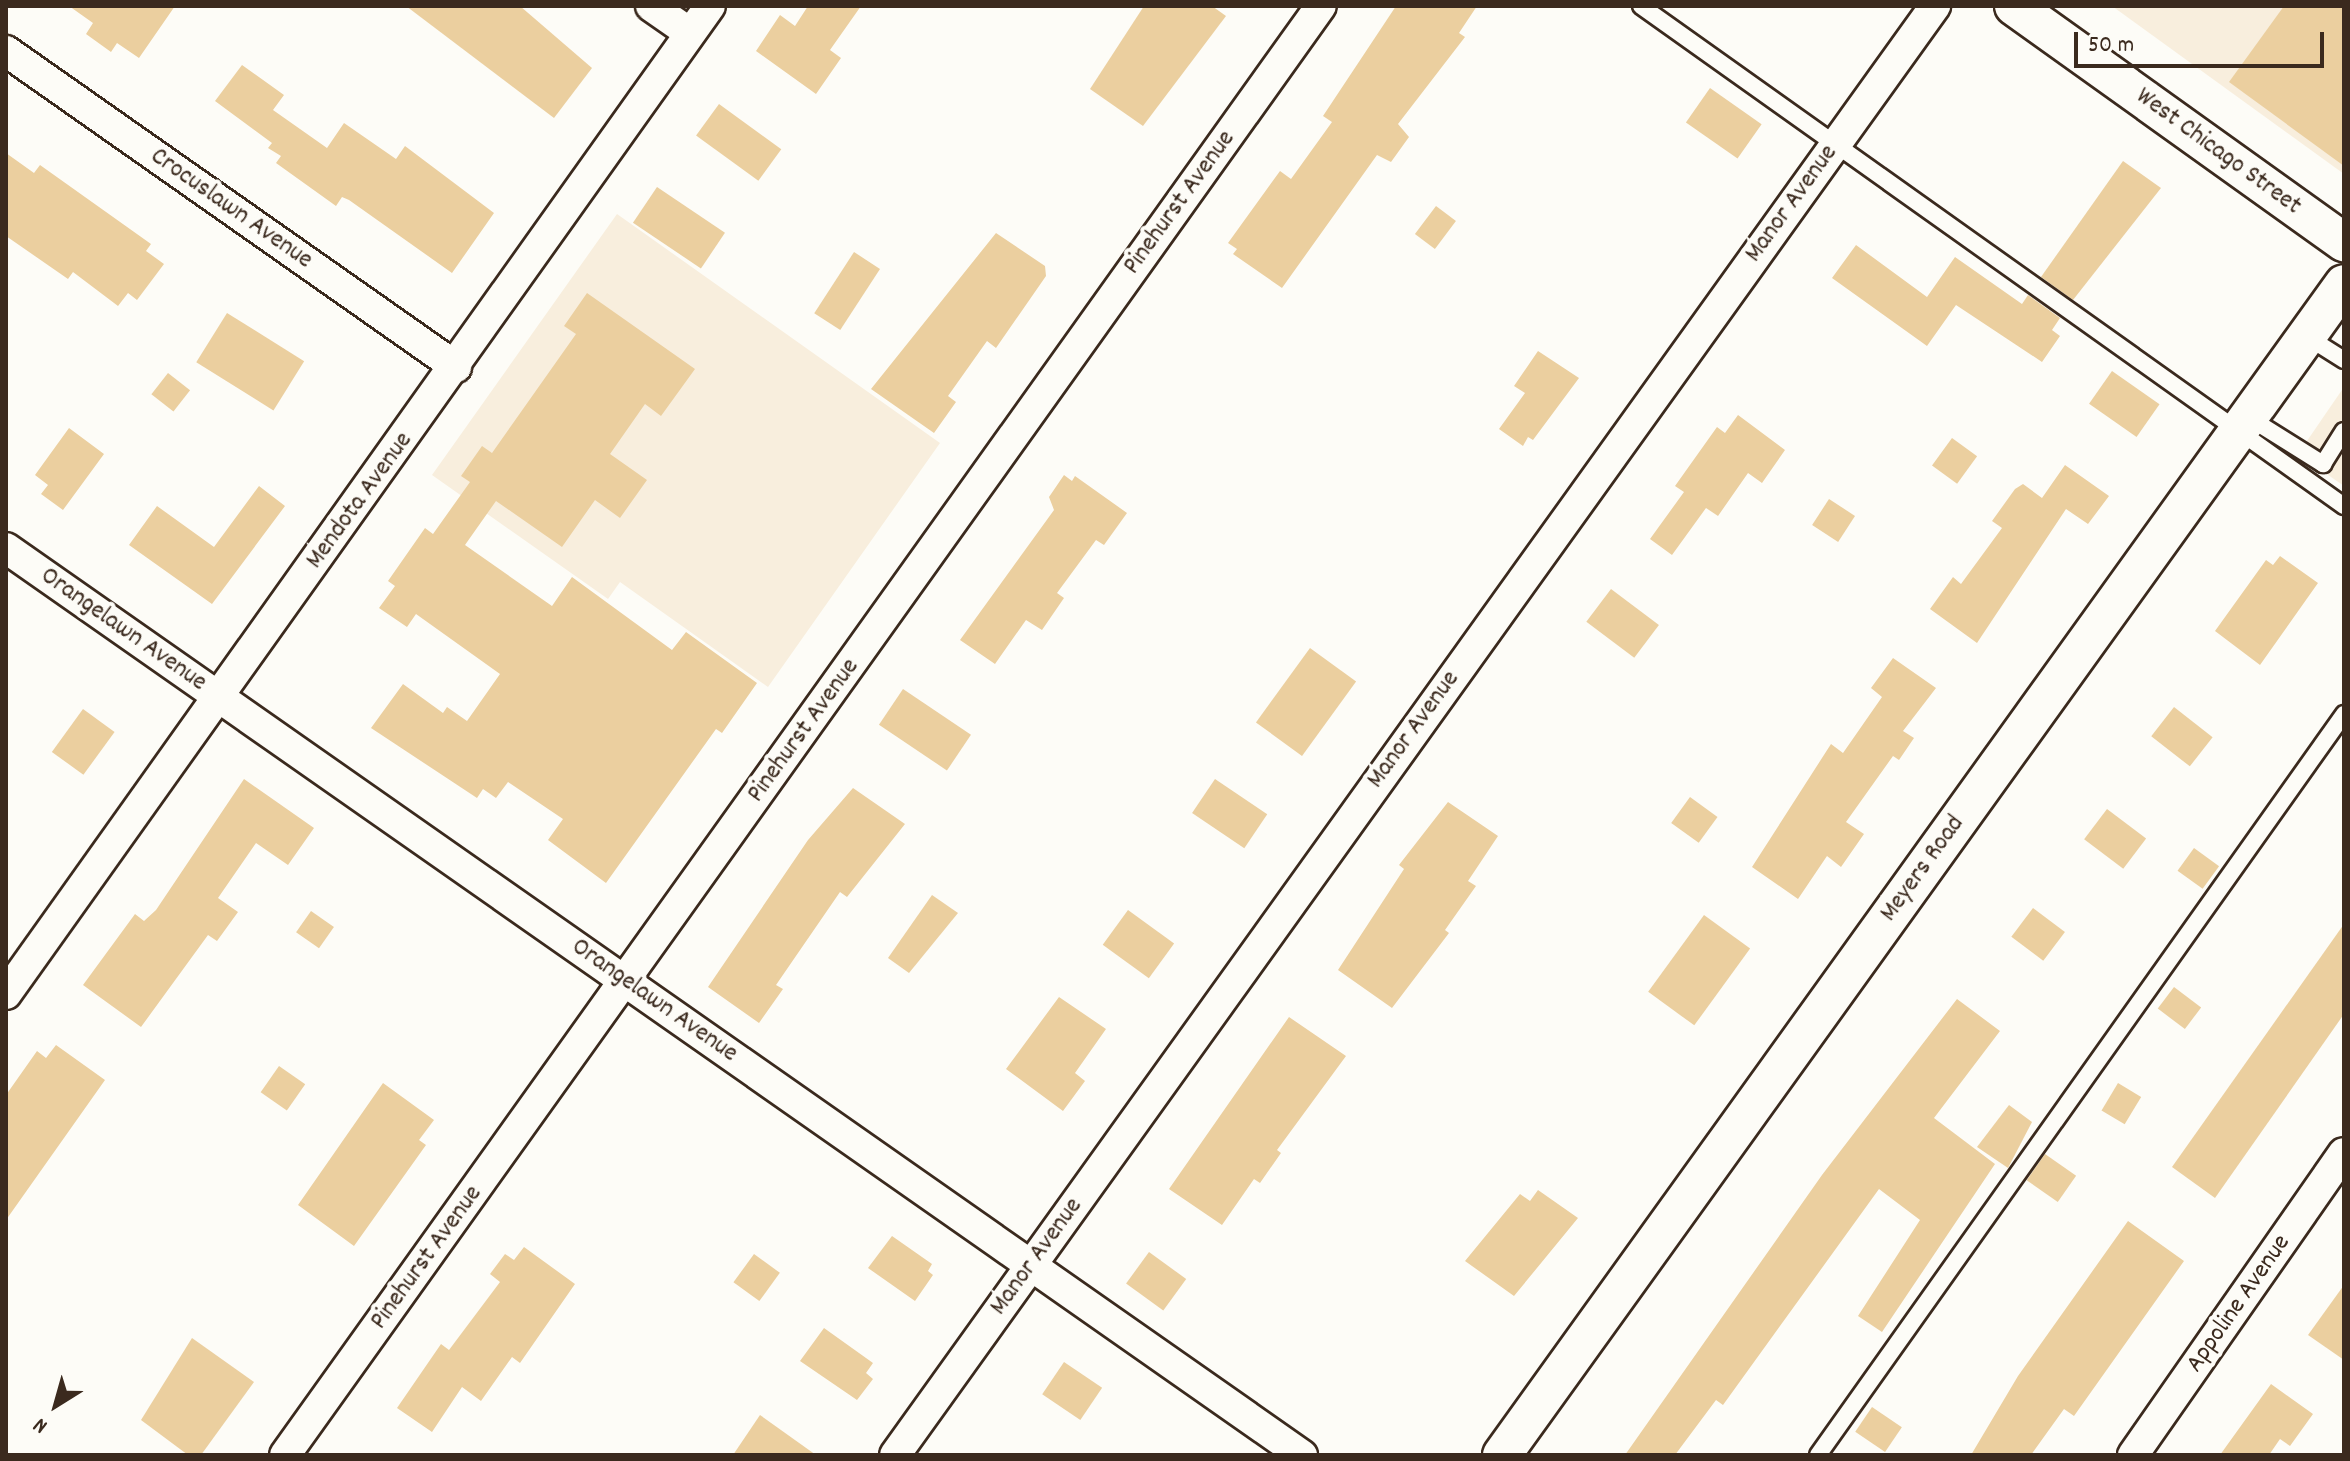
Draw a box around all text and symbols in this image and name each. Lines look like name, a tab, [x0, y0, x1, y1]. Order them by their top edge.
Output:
scale bar	[2078, 16, 2328, 66]
text: 50 m	[2088, 29, 2134, 63]
street label: West Chicago Street	[2129, 81, 2307, 223]
street label: Pinehurst Avenue	[1117, 125, 1243, 281]
street label: Manor Avenue	[1739, 139, 1845, 269]
street label: Crocuslawn Avenue	[144, 141, 318, 277]
street label: Mendota Avenue	[300, 427, 420, 575]
street label: Orangelawn Avenue	[34, 561, 212, 699]
street label: Pinehurst Avenue	[741, 653, 867, 809]
street label: Manor Avenue	[1361, 665, 1467, 795]
street label: Meyers Road	[1874, 810, 1972, 928]
street label: Orangelawn Avenue	[565, 932, 743, 1070]
street label: Pinehurst Avenue	[364, 1180, 490, 1336]
street label: Manor Avenue	[984, 1192, 1090, 1322]
street label: Appoline Avenue	[2180, 1229, 2298, 1379]
north arrow	[16, 1365, 96, 1445]
text: N	[28, 1409, 55, 1440]

